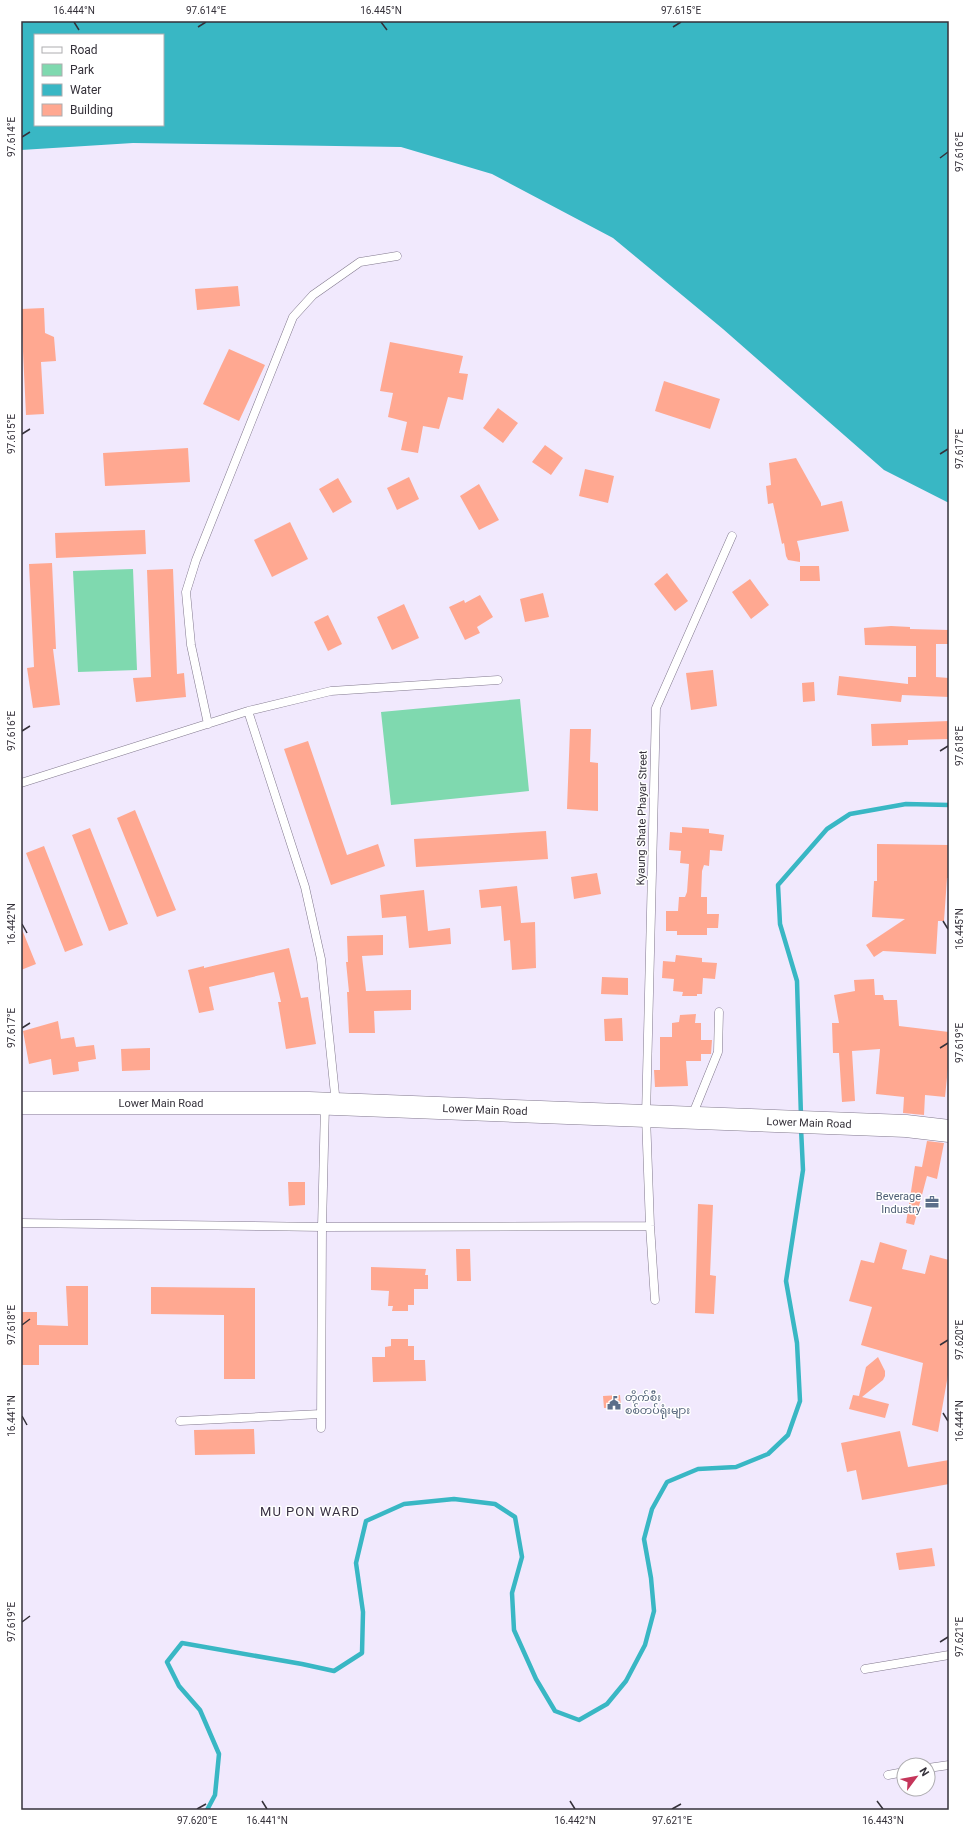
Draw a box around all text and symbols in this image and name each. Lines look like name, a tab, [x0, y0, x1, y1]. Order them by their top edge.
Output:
text: 16.444°N	[53, 5, 95, 16]
text: 97.614°E	[186, 5, 226, 16]
text: 16.445°N	[360, 5, 402, 16]
text: 97.615°E	[661, 5, 701, 16]
legend	[34, 34, 164, 126]
text: Road	[70, 43, 98, 57]
text: Park	[70, 63, 95, 77]
text: Water	[70, 83, 101, 97]
text: Building	[70, 103, 113, 117]
text: 97.614°E	[6, 117, 17, 157]
text: 97.616°E	[954, 132, 965, 172]
text: 97.615°E	[6, 414, 17, 454]
text: 97.617°E	[954, 429, 965, 469]
text: 97.616°E	[6, 711, 17, 751]
text: 97.618°E	[954, 726, 965, 766]
street label: Kyaung Shate Phayar Street	[634, 750, 650, 886]
text: 16.442°N	[6, 903, 17, 945]
text: 16.445°N	[954, 908, 965, 950]
text: 97.617°E	[6, 1008, 17, 1048]
text: 97.619°E	[954, 1023, 965, 1063]
street label: Lower Main Road	[118, 1097, 204, 1110]
street label: Lower Main Road	[442, 1102, 528, 1118]
street label: Lower Main Road	[766, 1115, 852, 1131]
place label: Beverage Industry	[876, 1190, 922, 1216]
office icon: Beverage Industry	[924, 1194, 940, 1210]
text: 97.618°E	[6, 1305, 17, 1345]
text: 97.620°E	[954, 1320, 965, 1360]
place label: တိုက်စီး စစ်တပ်ရုံးများ	[625, 1390, 690, 1419]
text: 16.441°N	[6, 1395, 17, 1437]
public building icon: တိုက်စီး စစ်တပ်ရုံးများ	[606, 1395, 622, 1411]
text: 16.444°N	[954, 1400, 965, 1442]
district label: MU PON WARD	[260, 1504, 360, 1519]
text: 97.619°E	[6, 1602, 17, 1642]
text: 97.621°E	[954, 1617, 965, 1657]
north arrow	[896, 1757, 936, 1797]
text: N	[916, 1765, 932, 1779]
text: 97.620°E	[177, 1815, 217, 1826]
text: 16.441°N	[246, 1815, 288, 1826]
text: 16.442°N	[554, 1815, 596, 1826]
text: 97.621°E	[652, 1815, 692, 1826]
text: 16.443°N	[862, 1815, 904, 1826]

